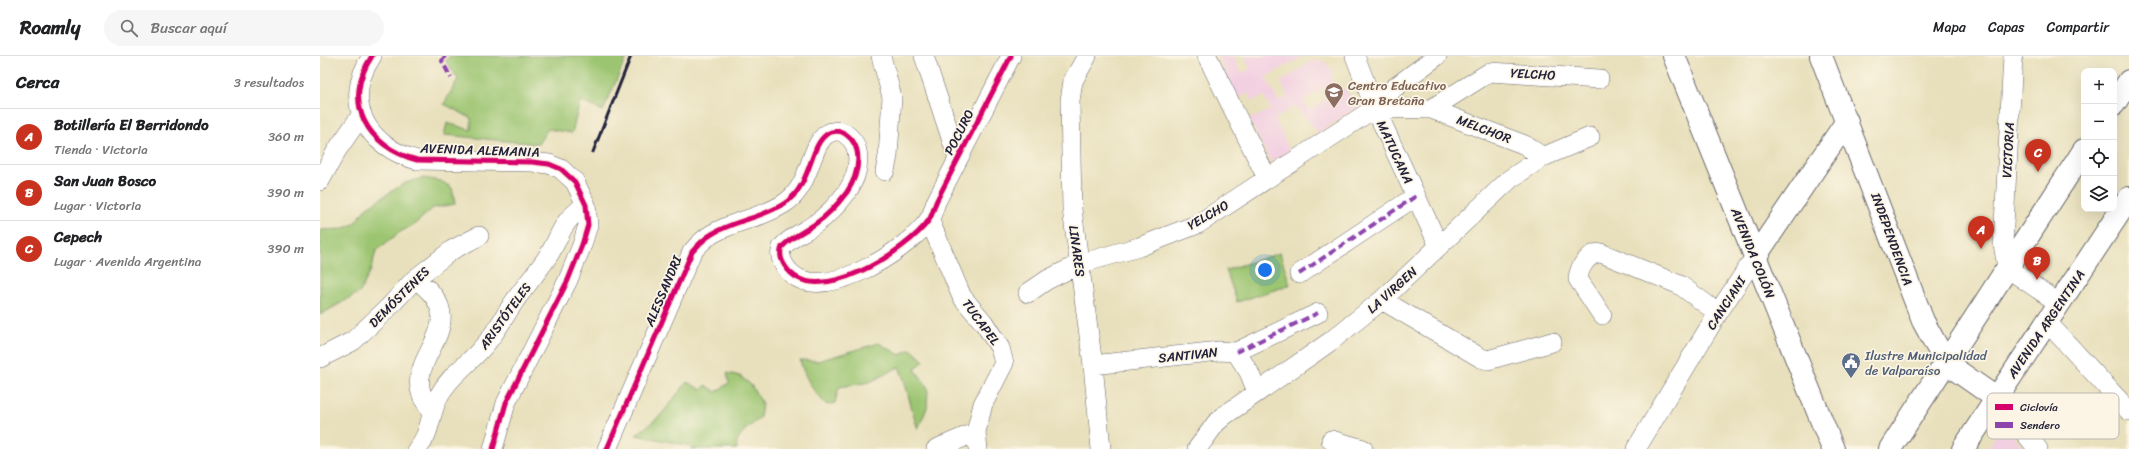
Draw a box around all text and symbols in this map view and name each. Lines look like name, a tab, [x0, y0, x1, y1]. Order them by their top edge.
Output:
search box	[104, 10, 384, 46]
text: Roamly	[20, 11, 80, 44]
text: Buscar aquí	[150, 15, 227, 41]
text: Mapa	[1933, 15, 1966, 40]
text: Capas	[1988, 15, 2025, 40]
text: Compartir	[2047, 15, 2109, 40]
icon: search	[118, 17, 140, 39]
street label: YELCHO	[1510, 61, 1556, 87]
text: Cerca	[16, 67, 59, 97]
map controls	[2081, 68, 2117, 212]
button: +	[2081, 68, 2117, 104]
text: 3 resultados	[234, 71, 304, 94]
place label: Centro Educativo Gran Bretaña	[1348, 74, 1447, 112]
school or university icon: Centro Educativo Gran Bretaña	[1323, 81, 1345, 109]
button: −	[2081, 104, 2117, 140]
street label: POCURO	[938, 105, 980, 159]
street label: MELCHOR	[1453, 108, 1515, 150]
text: Botillería El Berridondo	[54, 112, 209, 138]
street label: MATUCANA	[1370, 116, 1420, 188]
street label: VICTORIA	[1995, 121, 2021, 179]
text: A	[25, 125, 33, 148]
text: 360 m	[268, 125, 304, 148]
street label: AVENIDA ALEMANIA	[419, 136, 540, 164]
text: Tienda · Victoria	[54, 138, 148, 161]
pin: C	[2025, 139, 2051, 172]
button: locate	[2081, 140, 2117, 176]
text: San Juan Bosco	[54, 168, 156, 194]
button: layers	[2081, 176, 2117, 212]
text: B	[25, 181, 33, 204]
text: 390 m	[267, 181, 304, 204]
street label: INDEPENDENCIA	[1864, 188, 1919, 289]
text: Lugar · Victoria	[54, 194, 141, 217]
street label: YELCHO	[1183, 194, 1233, 236]
street label: AVENIDA COLÓN	[1724, 203, 1782, 302]
pin: A	[1968, 216, 1994, 249]
text: Cepech	[54, 224, 102, 250]
street label: LINARES	[1062, 224, 1092, 278]
text: C	[25, 237, 33, 260]
text: 390 m	[267, 237, 304, 260]
pin: B	[2024, 247, 2050, 280]
text: Lugar · Avenida Argentina	[54, 250, 201, 273]
street label: ALESSANDRI	[637, 251, 689, 331]
your location	[1255, 260, 1275, 280]
street label: DEMÓSTENES	[363, 261, 435, 333]
street label: LA VIRGEN	[1361, 261, 1423, 319]
street label: AVENIDA ARGENTINA	[2000, 265, 2091, 384]
street label: CANCIANI	[1700, 271, 1752, 334]
street label: ARISTÓTELES	[472, 278, 537, 355]
street label: TUCAPEL	[956, 294, 1006, 350]
street label: SANTIVAN	[1157, 340, 1219, 370]
place label: Ilustre Municipalidad de Valparaíso	[1864, 344, 1988, 382]
public building icon: Ilustre Municipalidad de Valparaíso	[1840, 351, 1862, 379]
legend	[1987, 393, 2119, 439]
text: Ciclovía	[2020, 398, 2058, 417]
text: Sendero	[2020, 416, 2060, 435]

